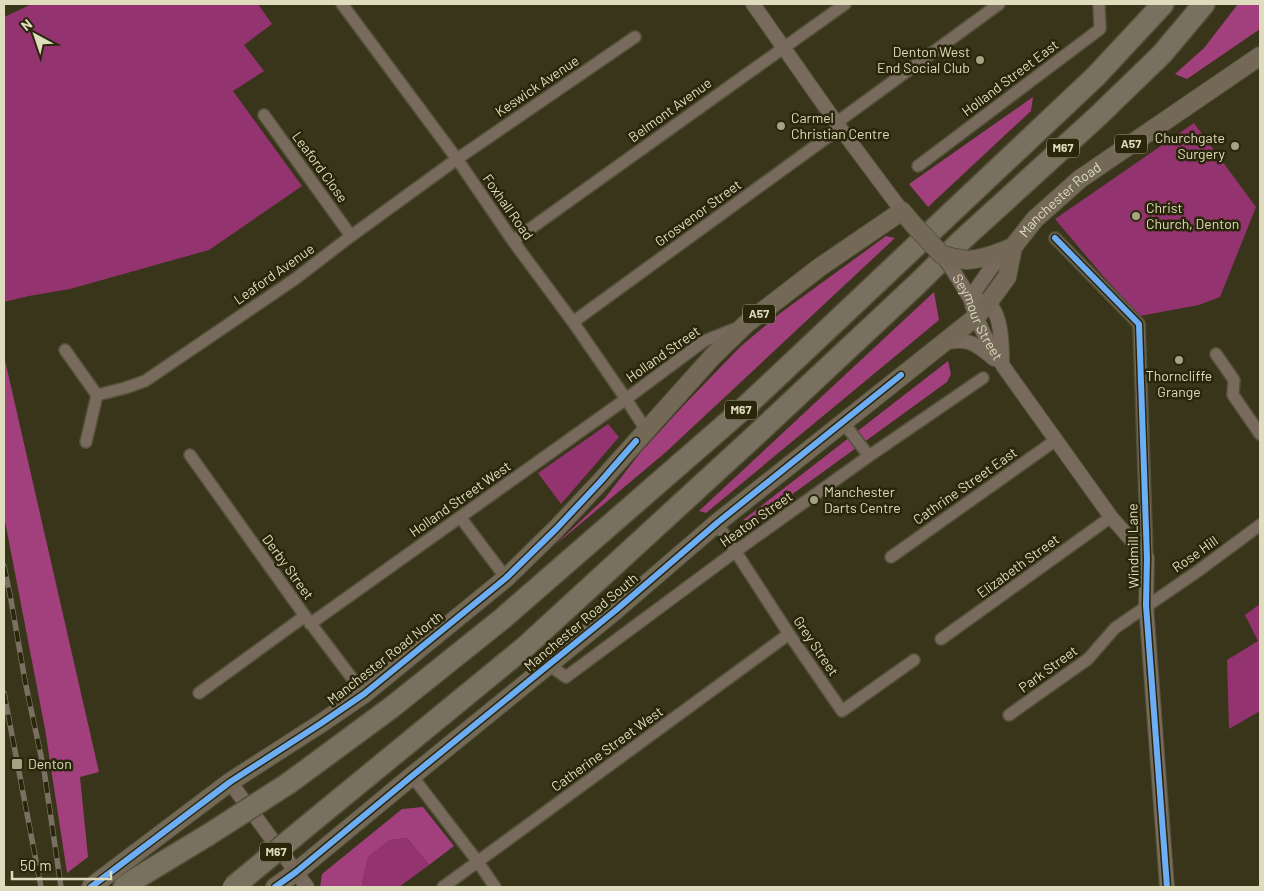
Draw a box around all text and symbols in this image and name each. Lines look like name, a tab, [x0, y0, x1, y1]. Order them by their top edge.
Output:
north arrow	[10, 10, 60, 60]
text: N	[17, 15, 35, 34]
street label: Holland Street East	[958, 36, 1061, 120]
place label: Denton West End Social Club	[877, 43, 970, 76]
street label: Keswick Avenue	[492, 51, 582, 120]
marker: Denton West End Social Club	[974, 54, 986, 66]
street label: Belmont Avenue	[625, 74, 715, 145]
place label: Carmel Christian Centre	[791, 109, 890, 142]
marker: Carmel Christian Centre	[775, 120, 787, 132]
street label: Leaford Close	[289, 128, 352, 205]
place label: Churchgate Surgery	[1155, 129, 1226, 162]
road number: A57	[1115, 134, 1147, 154]
road number: M67	[1047, 138, 1079, 158]
marker: Churchgate Surgery	[1229, 140, 1241, 152]
street label: Manchester Road	[1015, 158, 1104, 240]
street label: Foxhall Road	[480, 171, 537, 243]
street label: Grosvenor Street	[651, 176, 744, 250]
place label: Christ Church, Denton	[1146, 199, 1239, 232]
marker: Christ Church, Denton	[1130, 210, 1142, 222]
street label: Leaford Avenue	[230, 240, 317, 308]
street label: Seymour Street	[949, 270, 1007, 363]
road number: A57	[743, 304, 775, 324]
street label: Holland Street	[622, 322, 703, 385]
marker: Thorncliffe Grange	[1173, 354, 1185, 366]
place label: Thorncliffe Grange	[1146, 367, 1212, 400]
road number: M67	[725, 400, 757, 420]
street label: Cathrine Street East	[909, 443, 1020, 528]
street label: Holland Street West	[406, 457, 514, 540]
place label: Manchester Darts Centre	[824, 483, 901, 516]
street label: Heaton Street	[716, 487, 795, 550]
marker: Manchester Darts Centre	[808, 494, 820, 506]
street label: Windmill Lane	[1123, 503, 1142, 589]
street label: Elizabeth Street	[973, 530, 1062, 601]
street label: Derby Street	[259, 531, 318, 603]
street label: Rose Hill	[1168, 532, 1221, 576]
street label: Manchester Road South	[520, 569, 641, 674]
street label: Manchester Road North	[323, 607, 446, 708]
street label: Grey Street	[790, 613, 843, 679]
street label: Park Street	[1015, 642, 1080, 696]
street label: Catherine Street West	[548, 702, 666, 795]
place label: Denton	[28, 755, 72, 772]
marker: Denton	[10, 757, 24, 771]
road number: M67	[260, 842, 292, 862]
scale bar	[12, 848, 111, 880]
text: 50 m	[20, 856, 52, 874]

